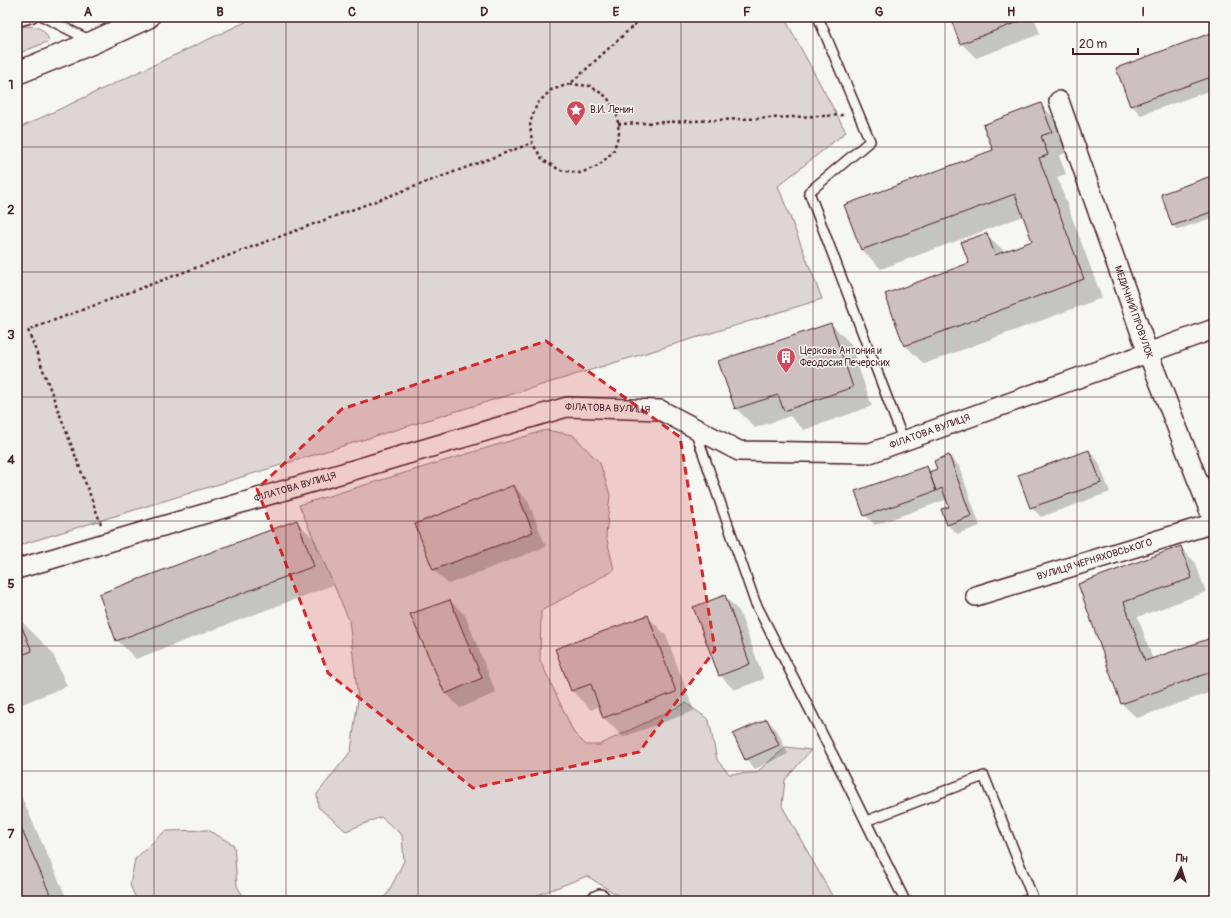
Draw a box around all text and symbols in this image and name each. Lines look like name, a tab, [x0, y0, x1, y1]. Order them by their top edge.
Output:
text: A	[84, 4, 93, 20]
text: B	[216, 4, 224, 20]
text: C	[348, 4, 356, 20]
text: D	[480, 4, 488, 20]
text: E	[613, 4, 620, 20]
text: F	[743, 4, 751, 20]
text: G	[875, 4, 884, 20]
text: H	[1007, 4, 1015, 20]
text: I	[1141, 4, 1145, 20]
scale bar	[1073, 30, 1138, 56]
text: 20 m	[1079, 37, 1108, 52]
text: 1	[8, 77, 14, 93]
place icon: В.И. Ленин	[565, 99, 587, 127]
place label: В.И. Ленин	[590, 104, 634, 116]
text: 2	[7, 202, 15, 218]
street label: МЕДИЧНИЙ ПРОВУЛОК	[1112, 264, 1156, 361]
text: 3	[7, 327, 15, 343]
place label: Церковь Антония и Феодосия Печерских	[800, 345, 890, 369]
building icon: Церковь Антония и Феодосия Печерских	[775, 346, 797, 374]
street label: ФІЛАТОВА ВУЛИЦЯ	[565, 401, 650, 416]
street label: ФІЛАТОВА ВУЛИЦЯ	[888, 411, 972, 451]
text: 4	[7, 452, 15, 468]
street label: ФІЛАТОВА ВУЛИЦЯ	[253, 469, 338, 505]
street label: ВУЛИЦЯ ЧЕРНЯХОВСЬКОГО	[1035, 536, 1154, 583]
text: 5	[7, 576, 15, 592]
text: 6	[7, 701, 15, 717]
text: 7	[8, 826, 15, 842]
north arrow	[1161, 848, 1201, 888]
text: Пн	[1175, 852, 1189, 865]

